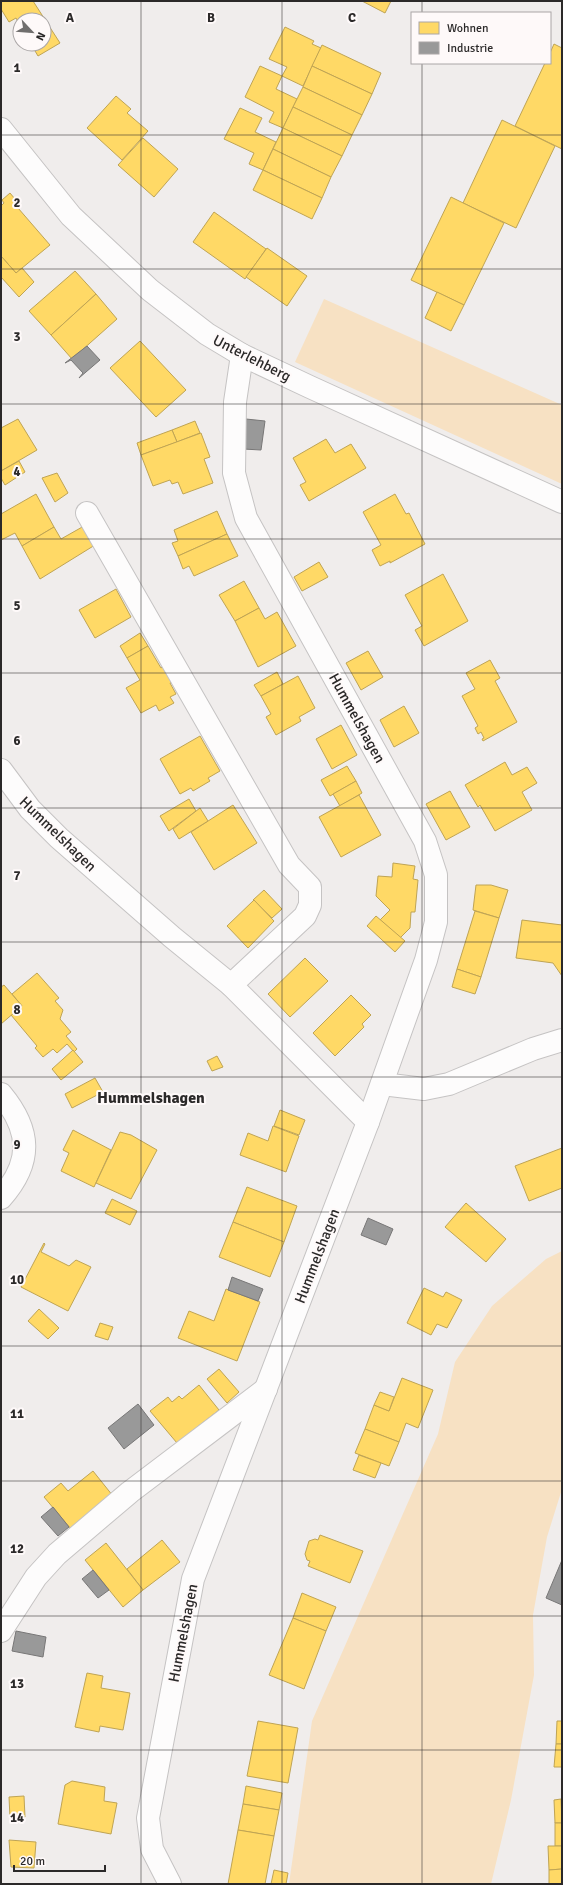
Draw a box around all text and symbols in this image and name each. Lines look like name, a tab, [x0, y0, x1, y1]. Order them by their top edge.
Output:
text: A	[66, 10, 75, 26]
text: B	[207, 10, 215, 26]
text: C	[348, 10, 356, 26]
north arrow	[12, 12, 52, 52]
legend	[411, 12, 551, 64]
text: Wohnen	[447, 21, 489, 36]
text: N	[33, 30, 48, 42]
text: Industrie	[447, 41, 493, 56]
text: 1	[13, 60, 21, 76]
text: 2	[13, 195, 21, 211]
text: 3	[13, 329, 21, 345]
street label: Unterlehberg	[210, 331, 294, 385]
text: 4	[13, 464, 21, 480]
text: 5	[13, 598, 21, 614]
street label: Hummelshagen	[325, 670, 389, 766]
text: 6	[13, 733, 21, 749]
street label: Hummelshagen	[16, 793, 100, 875]
text: 7	[13, 868, 21, 884]
text: 8	[13, 1002, 21, 1018]
district label: Hummelshagen	[97, 1088, 205, 1108]
text: 9	[13, 1137, 21, 1153]
street label: Hummelshagen	[291, 1206, 343, 1306]
text: 10	[10, 1272, 24, 1288]
text: 11	[10, 1406, 24, 1422]
text: 12	[10, 1541, 24, 1557]
street label: Hummelshagen	[165, 1582, 201, 1684]
text: 13	[10, 1676, 24, 1692]
text: 14	[10, 1810, 24, 1826]
scale bar	[14, 1847, 105, 1873]
text: 20 m	[20, 1854, 45, 1869]

